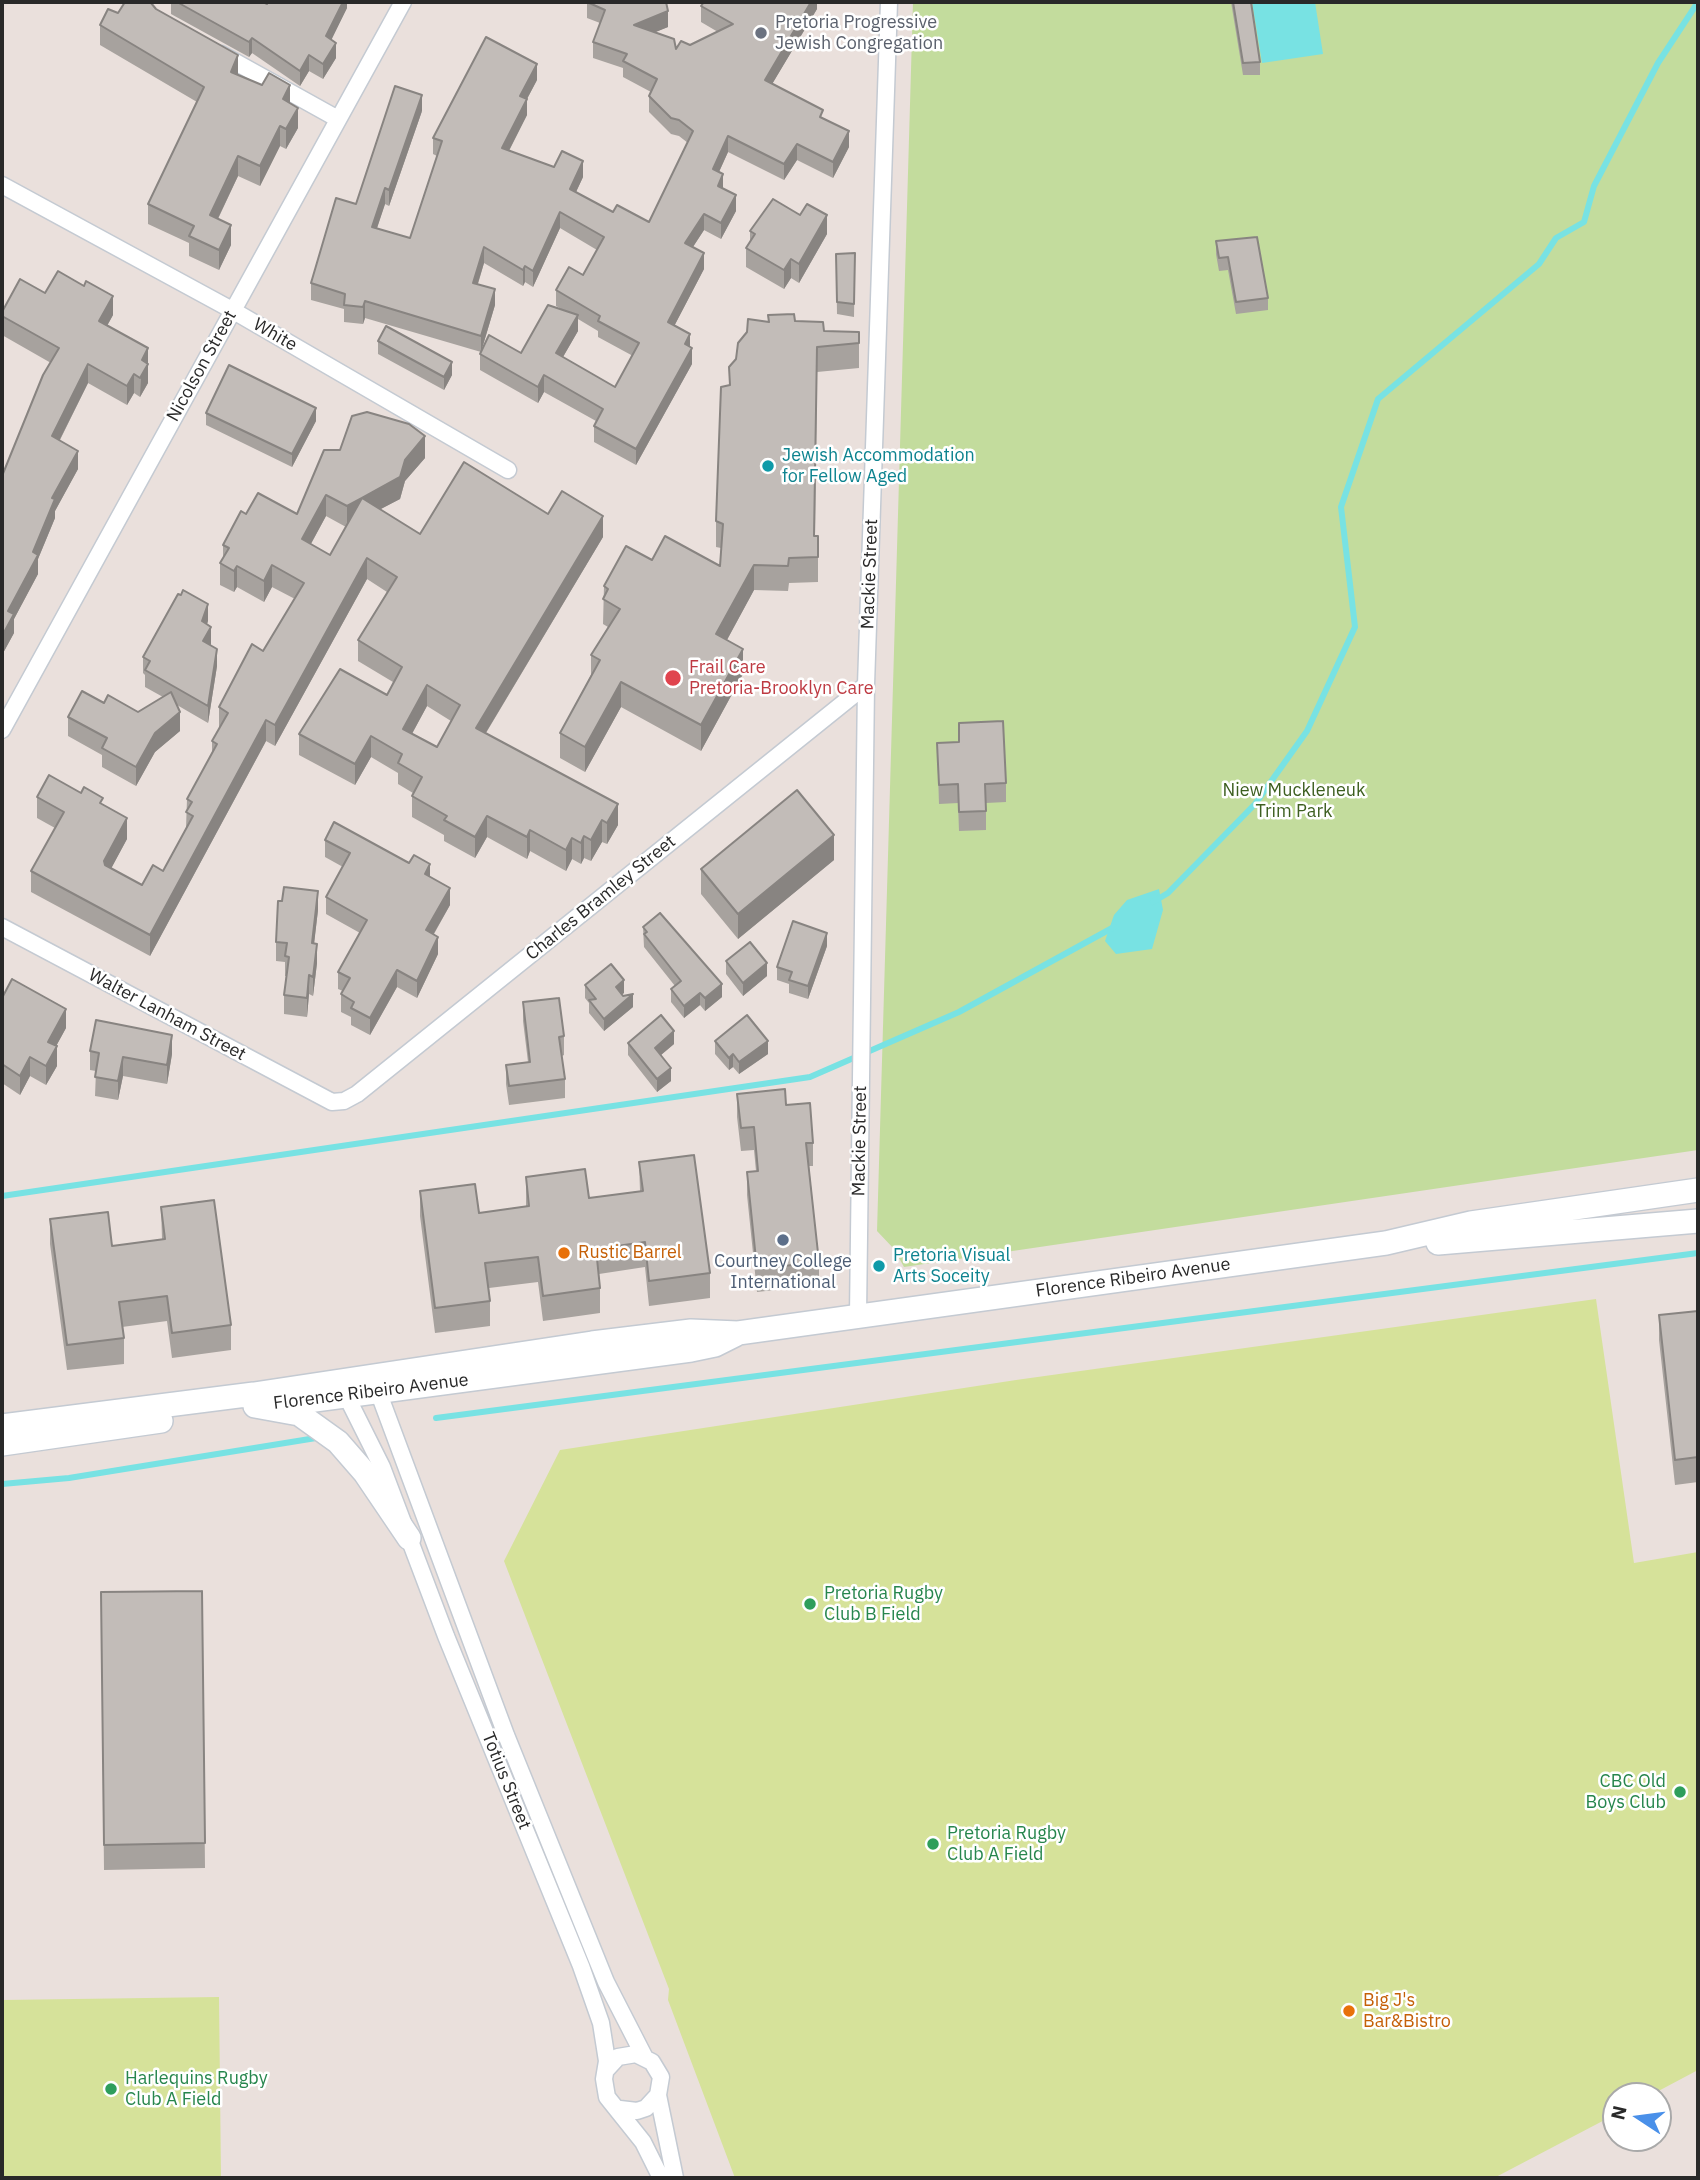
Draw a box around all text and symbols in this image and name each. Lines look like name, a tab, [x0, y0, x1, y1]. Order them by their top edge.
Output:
place label: Pretoria Progressive Jewish Congregation	[775, 12, 943, 54]
marker: Pretoria Progressive Jewish Congregation	[753, 25, 769, 41]
street label: Nicolson Street	[163, 307, 241, 425]
street label: White	[249, 314, 301, 356]
place label: Jewish Accommodation for Fellow Aged	[782, 445, 975, 488]
marker: Jewish Accommodation for Fellow Aged	[760, 458, 776, 474]
street label: Mackie Street	[857, 518, 883, 630]
place label: Frail Care Pretoria-Brooklyn Care	[689, 657, 874, 700]
marker: Frail Care Pretoria-Brooklyn Care	[663, 668, 683, 688]
park label: Niew Muckleneuk Trim Park	[1222, 780, 1366, 822]
street label: Charles Bramley Street	[522, 831, 680, 965]
street label: Walter Lanham Street	[85, 964, 249, 1066]
street label: Mackie Street	[848, 1085, 872, 1197]
marker: Courtney College International	[775, 1232, 791, 1248]
place label: Rustic Barrel	[578, 1242, 682, 1264]
marker: Rustic Barrel	[556, 1245, 572, 1261]
place label: Pretoria Visual Arts Soceity	[893, 1245, 1010, 1288]
place label: Courtney College International	[714, 1251, 852, 1294]
street label: Florence Ribeiro Avenue	[1034, 1254, 1232, 1302]
marker: Pretoria Visual Arts Soceity	[871, 1258, 887, 1274]
street label: Florence Ribeiro Avenue	[272, 1369, 470, 1415]
place label: Pretoria Rugby Club B Field	[824, 1583, 943, 1626]
marker: Pretoria Rugby Club B Field	[802, 1596, 818, 1612]
street label: Totius Street	[477, 1729, 535, 1833]
place label: CBC Old Boys Club	[1586, 1771, 1666, 1814]
marker: CBC Old Boys Club	[1672, 1784, 1688, 1800]
place label: Pretoria Rugby Club A Field	[947, 1823, 1066, 1866]
marker: Pretoria Rugby Club A Field	[925, 1836, 941, 1852]
place label: Big J's Bar&Bistro	[1363, 1990, 1451, 2032]
marker: Big J's Bar&Bistro	[1341, 2003, 1357, 2019]
place label: Harlequins Rugby Club A Field	[125, 2068, 268, 2110]
marker: Harlequins Rugby Club A Field	[103, 2081, 119, 2097]
north arrow	[1602, 2082, 1672, 2152]
text: N	[1605, 2103, 1632, 2122]

